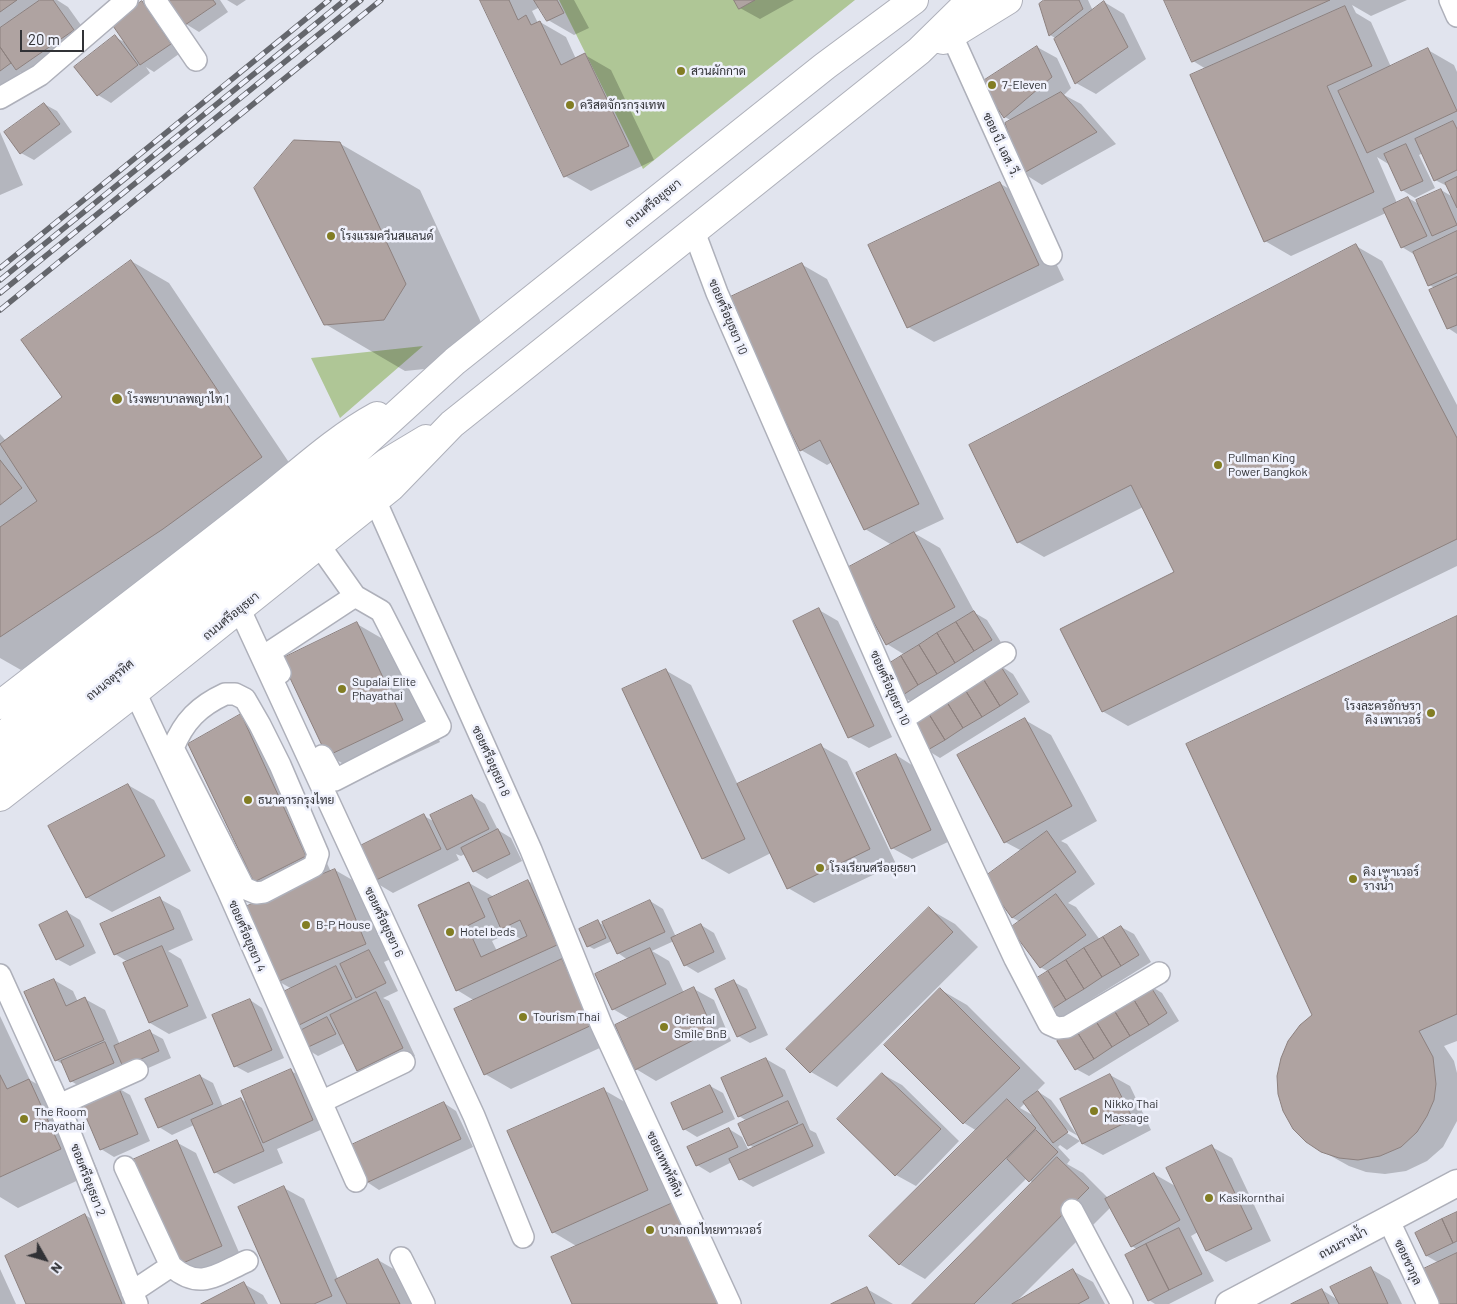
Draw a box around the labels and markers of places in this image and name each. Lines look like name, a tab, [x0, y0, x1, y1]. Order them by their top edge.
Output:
place label: สวนผักกาด	[691, 64, 746, 78]
marker: สวนผักกาด	[675, 65, 687, 77]
place label: 7-Eleven	[1002, 78, 1047, 92]
marker: 7-Eleven	[986, 79, 998, 91]
place label: คริสตจักรกรุงเทพ	[580, 98, 665, 112]
marker: คริสตจักรกรุงเทพ	[564, 99, 576, 111]
place label: โรงแรมควีนสแลนด์	[341, 229, 434, 243]
marker: โรงแรมควีนสแลนด์	[325, 230, 337, 242]
marker: โรงพยาบาลพญาไท 1	[110, 392, 124, 406]
place label: โรงพยาบาลพญาไท 1	[128, 392, 229, 406]
place label: Pullman King Power Bangkok	[1228, 451, 1308, 479]
marker: Pullman King Power Bangkok	[1212, 459, 1224, 471]
place label: Supalai Elite Phayathai	[352, 675, 416, 703]
marker: Supalai Elite Phayathai	[336, 683, 348, 695]
place label: โรงละครอักษรา คิง เพาเวอร์	[1345, 699, 1421, 727]
marker: โรงละครอักษรา คิง เพาเวอร์	[1425, 707, 1437, 719]
place label: ธนาคารกรุงไทย	[258, 793, 334, 807]
marker: ธนาคารกรุงไทย	[242, 794, 254, 806]
place label: โรงเรียนศรีอยุธยา	[830, 861, 916, 875]
marker: โรงเรียนศรีอยุธยา	[814, 862, 826, 874]
place label: คิง เพาเวอร์ รางน้ำ	[1363, 865, 1419, 893]
marker: คิง เพาเวอร์ รางน้ำ	[1347, 873, 1359, 885]
place label: B-P House	[316, 918, 371, 932]
marker: B-P House	[300, 919, 312, 931]
place label: Hotel beds	[460, 925, 515, 939]
marker: Hotel beds	[444, 926, 456, 938]
place label: Tourism Thai	[533, 1010, 600, 1024]
marker: Tourism Thai	[517, 1011, 529, 1023]
place label: Oriental Smile BnB	[674, 1013, 727, 1041]
marker: Oriental Smile BnB	[658, 1021, 670, 1033]
place label: Nikko Thai Massage	[1104, 1097, 1158, 1125]
place label: The Room Phayathai	[34, 1105, 86, 1133]
marker: Nikko Thai Massage	[1088, 1105, 1100, 1117]
marker: The Room Phayathai	[18, 1113, 30, 1125]
place label: Kasikornthai	[1219, 1191, 1284, 1205]
marker: Kasikornthai	[1203, 1192, 1215, 1204]
place label: บางกอกไทยทาวเวอร์	[660, 1223, 762, 1237]
marker: บางกอกไทยทาวเวอร์	[644, 1224, 656, 1236]

